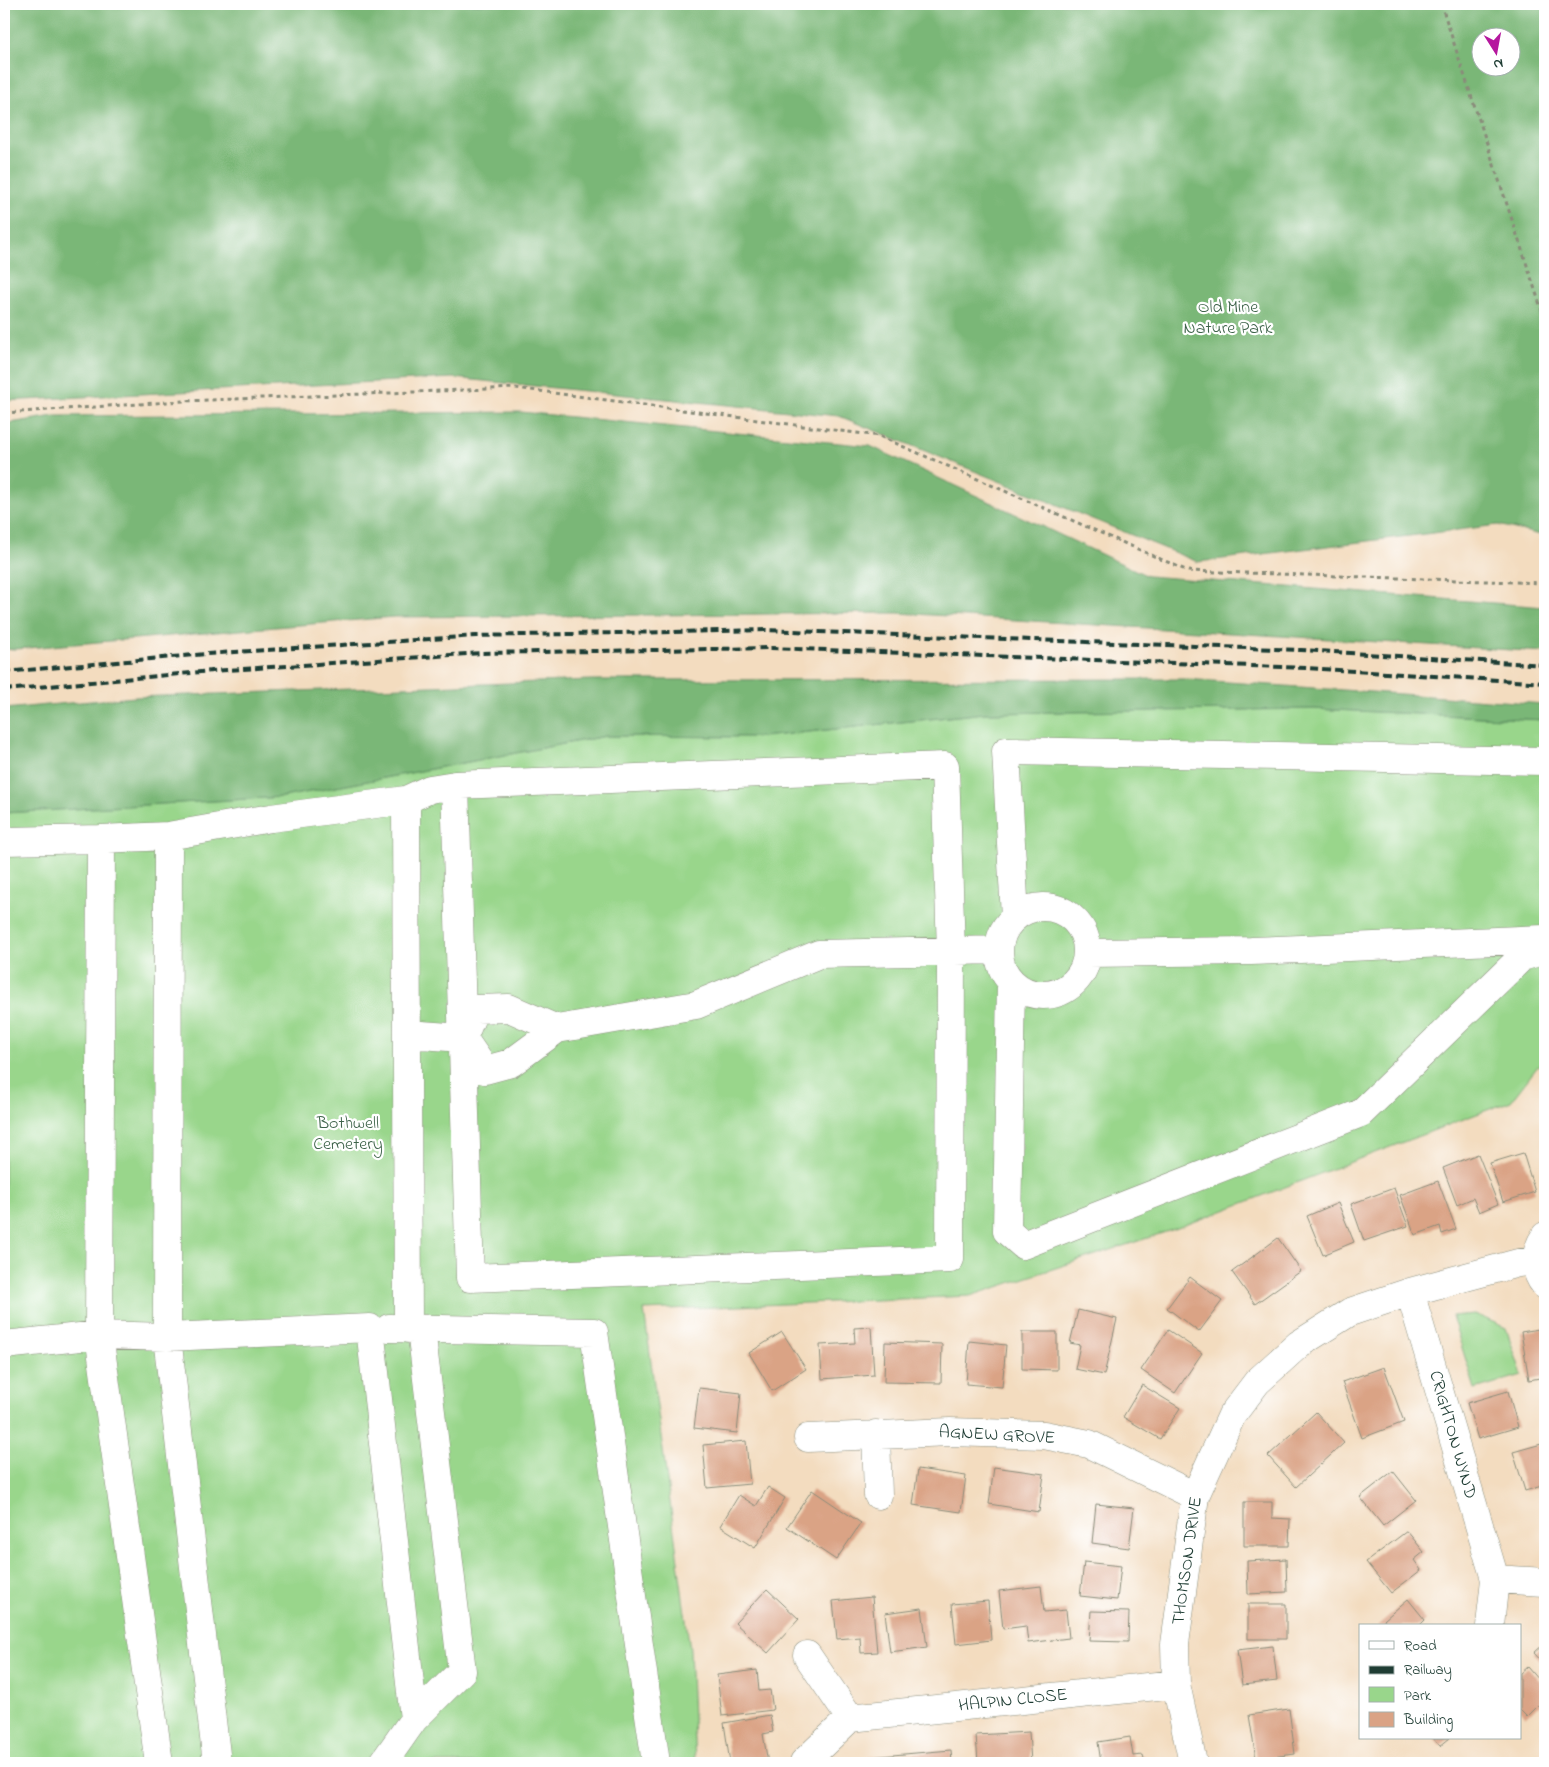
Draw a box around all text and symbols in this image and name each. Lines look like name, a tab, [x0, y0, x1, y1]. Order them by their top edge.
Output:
north arrow	[1472, 28, 1522, 78]
text: N	[1492, 52, 1505, 74]
park label: Old Mine Nature Park	[1184, 295, 1273, 342]
park label: Bothwell Cemetery	[313, 1111, 383, 1158]
street label: CRIGHTON WYND	[1421, 1368, 1483, 1502]
street label: AGNEW GROVE	[938, 1420, 1056, 1452]
street label: THOMSON DRIVE	[1166, 1495, 1210, 1627]
legend	[1359, 1624, 1522, 1740]
text: Road	[1404, 1635, 1437, 1657]
text: Railway	[1404, 1659, 1452, 1682]
street label: HALPIN CLOSE	[957, 1682, 1069, 1720]
text: Park	[1404, 1685, 1432, 1707]
text: Building	[1403, 1709, 1453, 1732]

